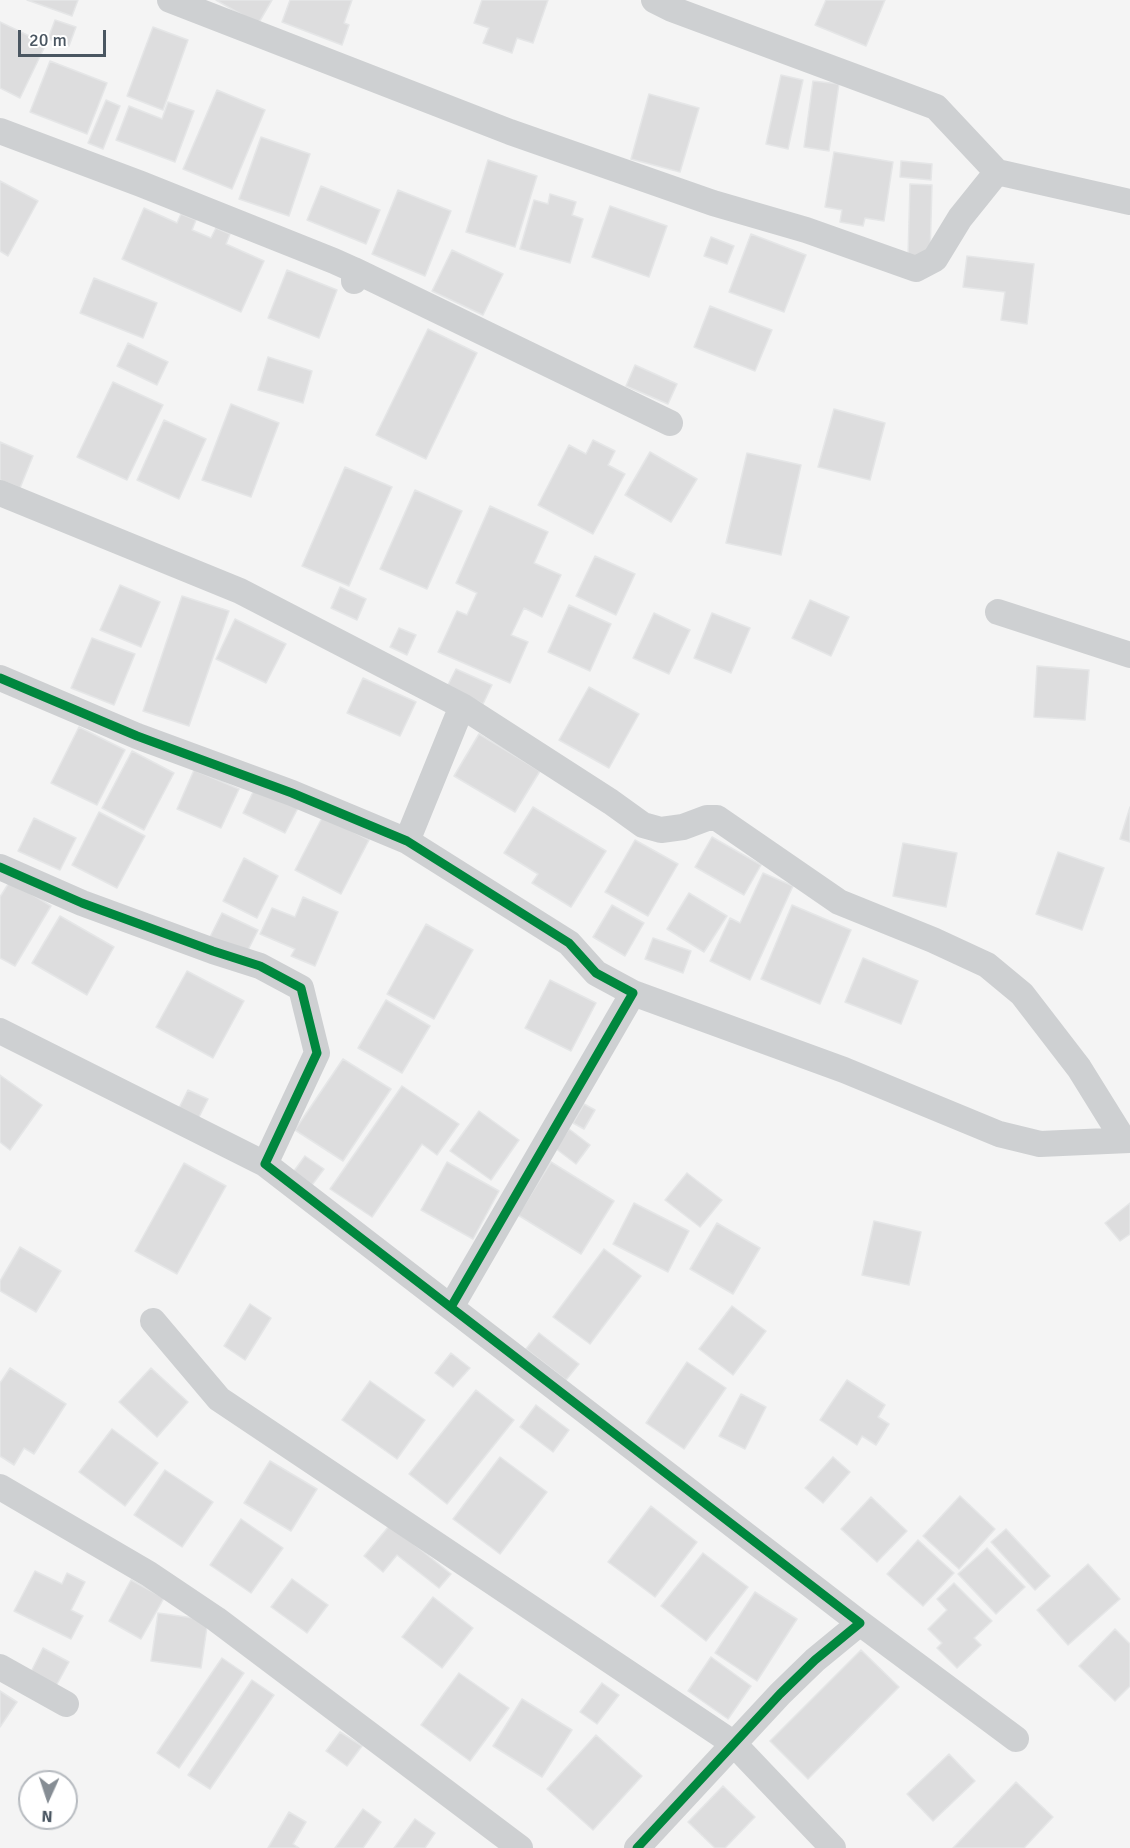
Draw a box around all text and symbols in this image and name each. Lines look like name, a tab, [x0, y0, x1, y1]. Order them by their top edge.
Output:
scale bar	[21, 18, 110, 56]
text: 20 m	[29, 29, 67, 51]
north arrow	[18, 1770, 78, 1830]
text: N	[41, 1806, 53, 1826]

